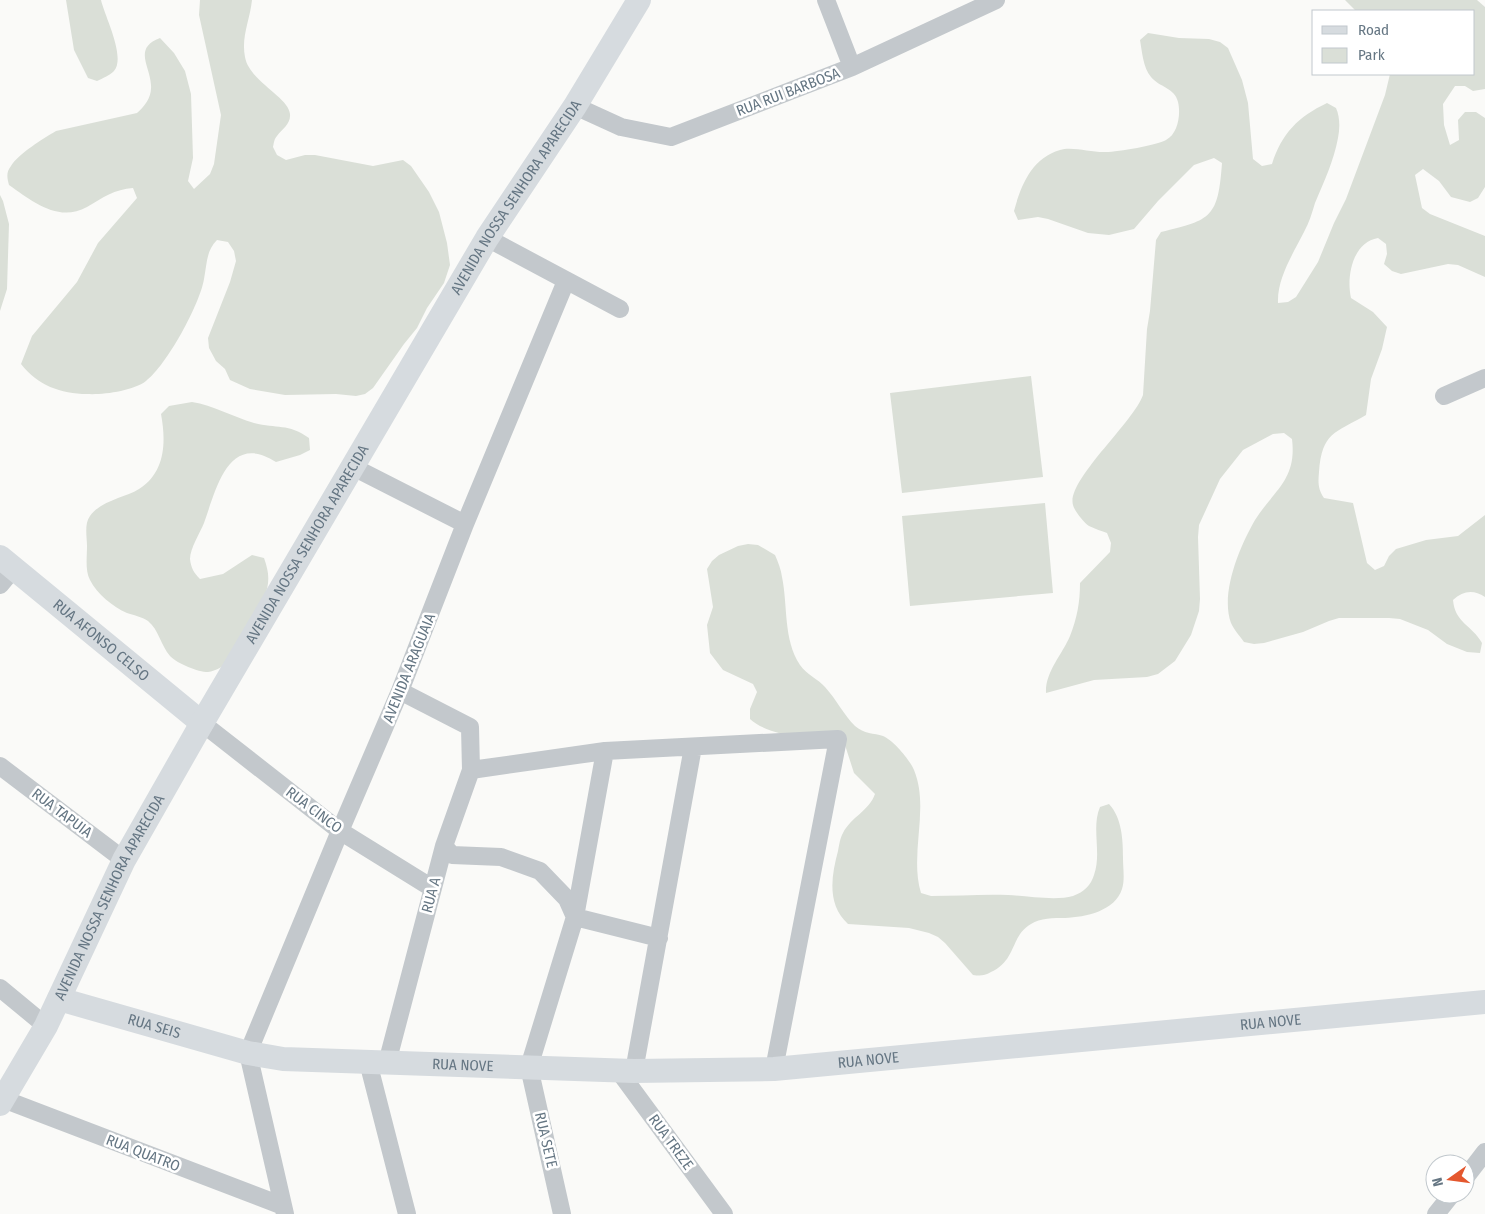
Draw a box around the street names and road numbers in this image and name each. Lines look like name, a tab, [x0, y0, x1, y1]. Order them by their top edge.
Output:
street label: RUA RUI BARBOSA	[734, 64, 842, 120]
street label: AVENIDA NOSSA SENHORA APARECIDA	[447, 97, 585, 298]
street label: AVENIDA NOSSA SENHORA APARECIDA	[242, 441, 373, 647]
street label: RUA AFONSO CELSO	[49, 595, 153, 685]
street label: AVENIDA ARAGUAIA	[379, 611, 439, 725]
street label: RUA CINCO	[282, 783, 346, 837]
street label: RUA TAPUIA	[28, 785, 96, 842]
street label: AVENIDA NOSSA SENHORA APARECIDA	[50, 791, 168, 1003]
street label: RUA A	[418, 875, 444, 915]
street label: RUA SEIS	[126, 1010, 183, 1042]
street label: RUA NOVE	[1239, 1010, 1302, 1034]
street label: RUA NOVE	[837, 1048, 900, 1072]
street label: RUA NOVE	[432, 1055, 494, 1075]
street label: RUA SETE	[531, 1110, 561, 1170]
street label: RUA TREZE	[645, 1111, 697, 1173]
street label: RUA QUATRO	[103, 1131, 183, 1175]

